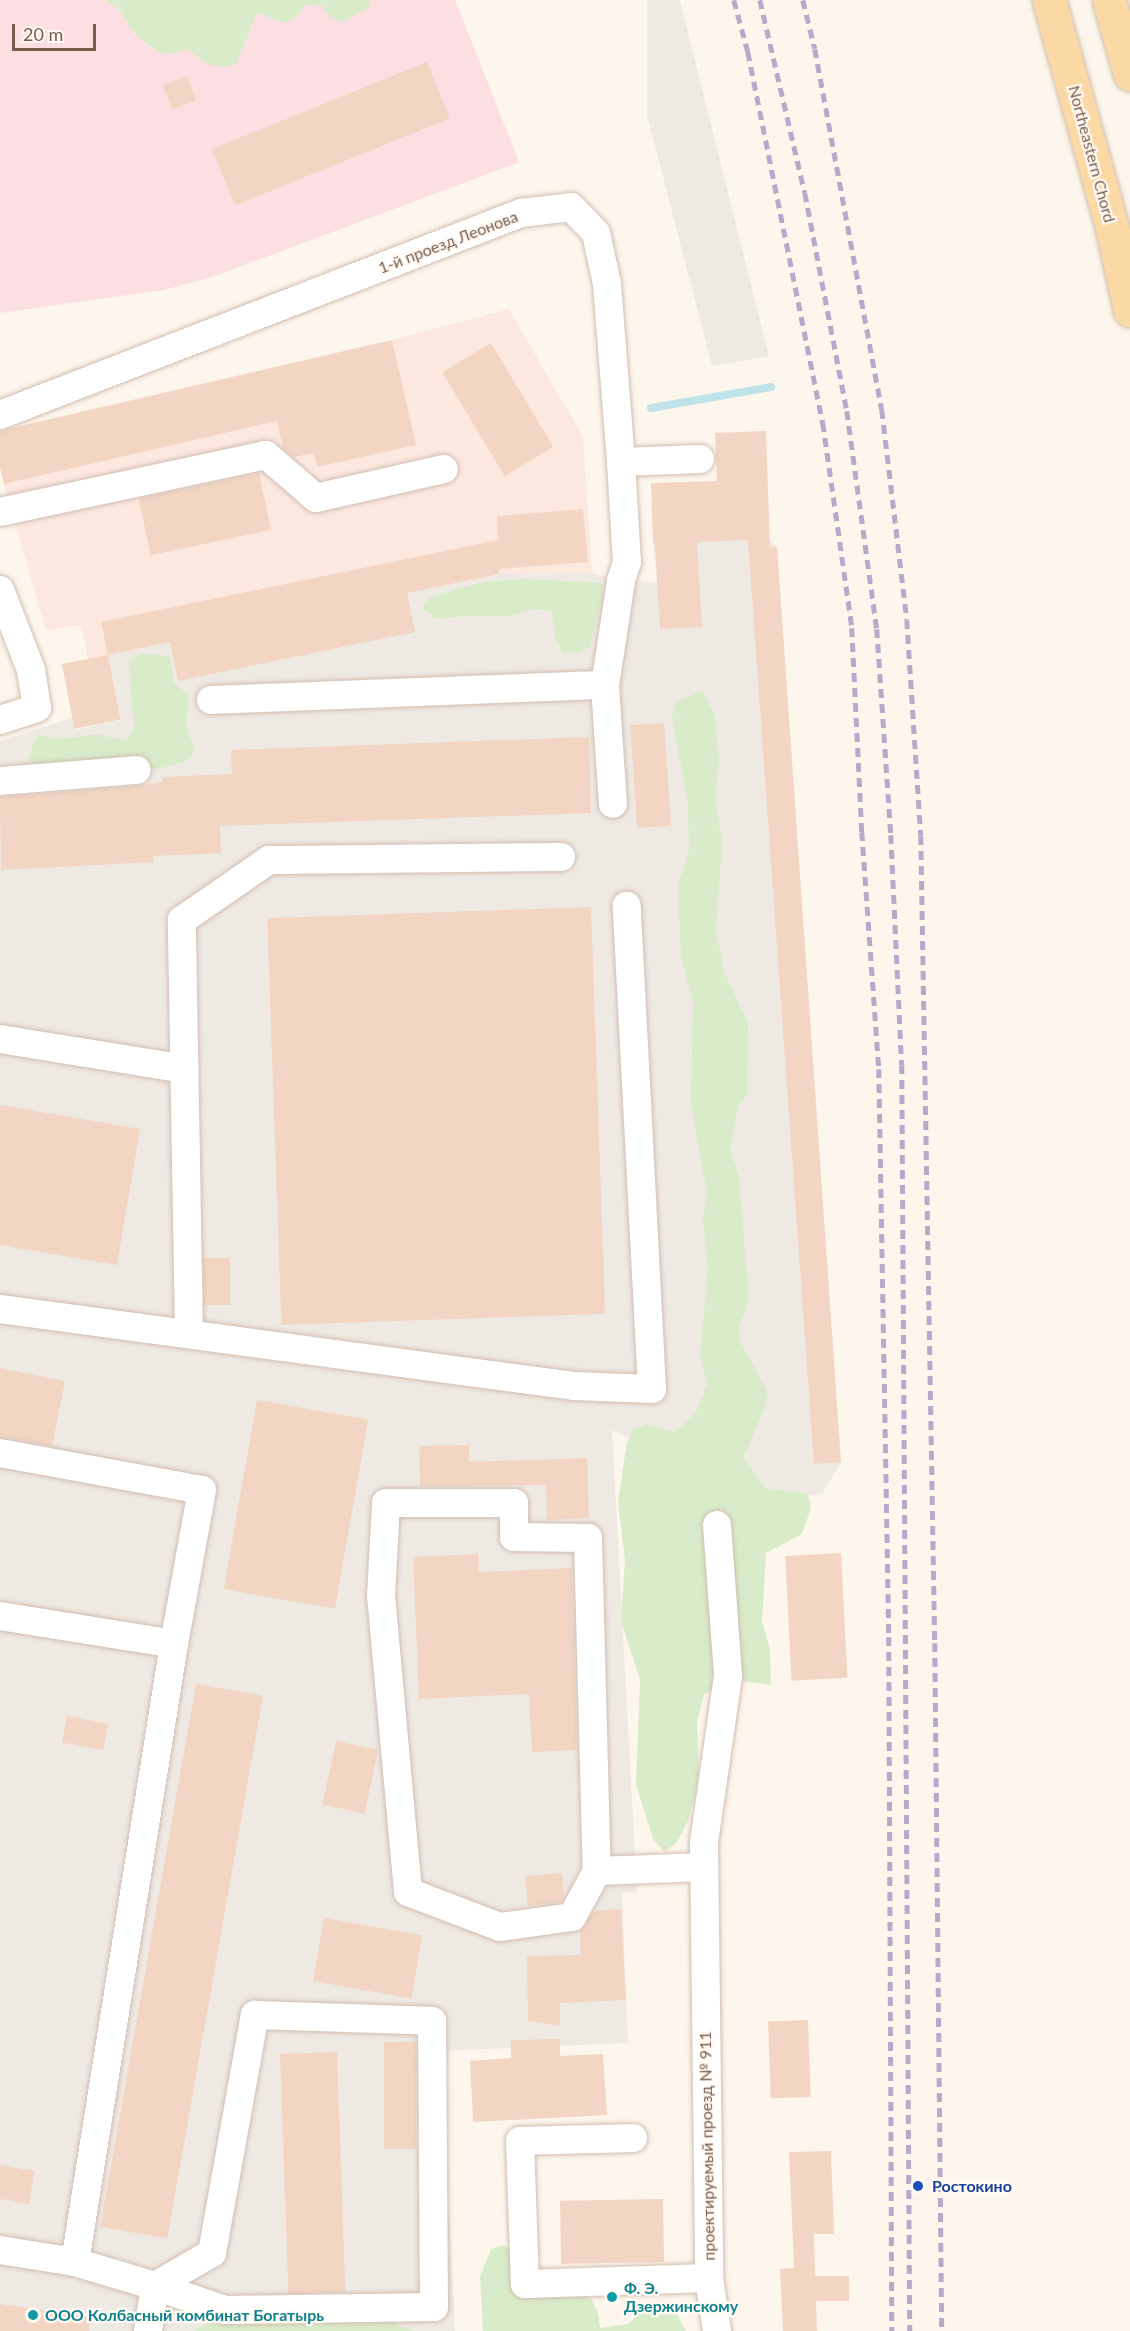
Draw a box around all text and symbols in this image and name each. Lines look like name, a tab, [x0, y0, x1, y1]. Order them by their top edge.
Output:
scale bar	[15, 12, 99, 50]
text: 20 m	[23, 23, 63, 45]
street label: Northeastern Chord	[1064, 83, 1120, 225]
street label: 1-й проезд Леонова	[375, 207, 521, 277]
street label: проектируемый проезд № 911	[695, 2031, 719, 2261]
place label: Ростокино	[932, 2176, 1012, 2196]
marker: Ростокино	[909, 2177, 927, 2195]
place label: Ф. Э. Дзержинскому	[624, 2278, 738, 2316]
marker: Ф. Э. Дзержинскому	[605, 2290, 619, 2304]
place label: ООО Колбасный комбинат Богатырь	[45, 2305, 324, 2325]
marker: ООО Колбасный комбинат Богатырь	[26, 2308, 40, 2322]

